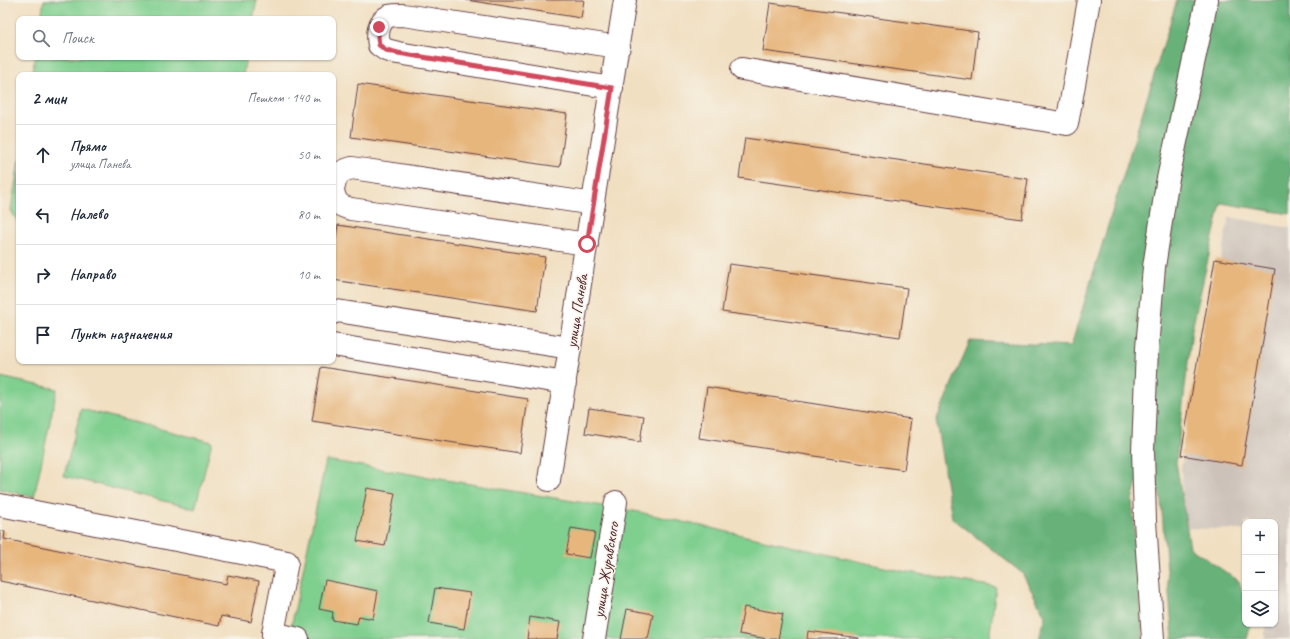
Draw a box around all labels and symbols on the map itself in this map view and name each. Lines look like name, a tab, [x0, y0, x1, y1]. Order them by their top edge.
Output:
route end	[370, 18, 388, 36]
route start	[578, 235, 596, 253]
street label: улица Панева	[561, 271, 593, 350]
street label: улица Журавского	[588, 519, 624, 621]

